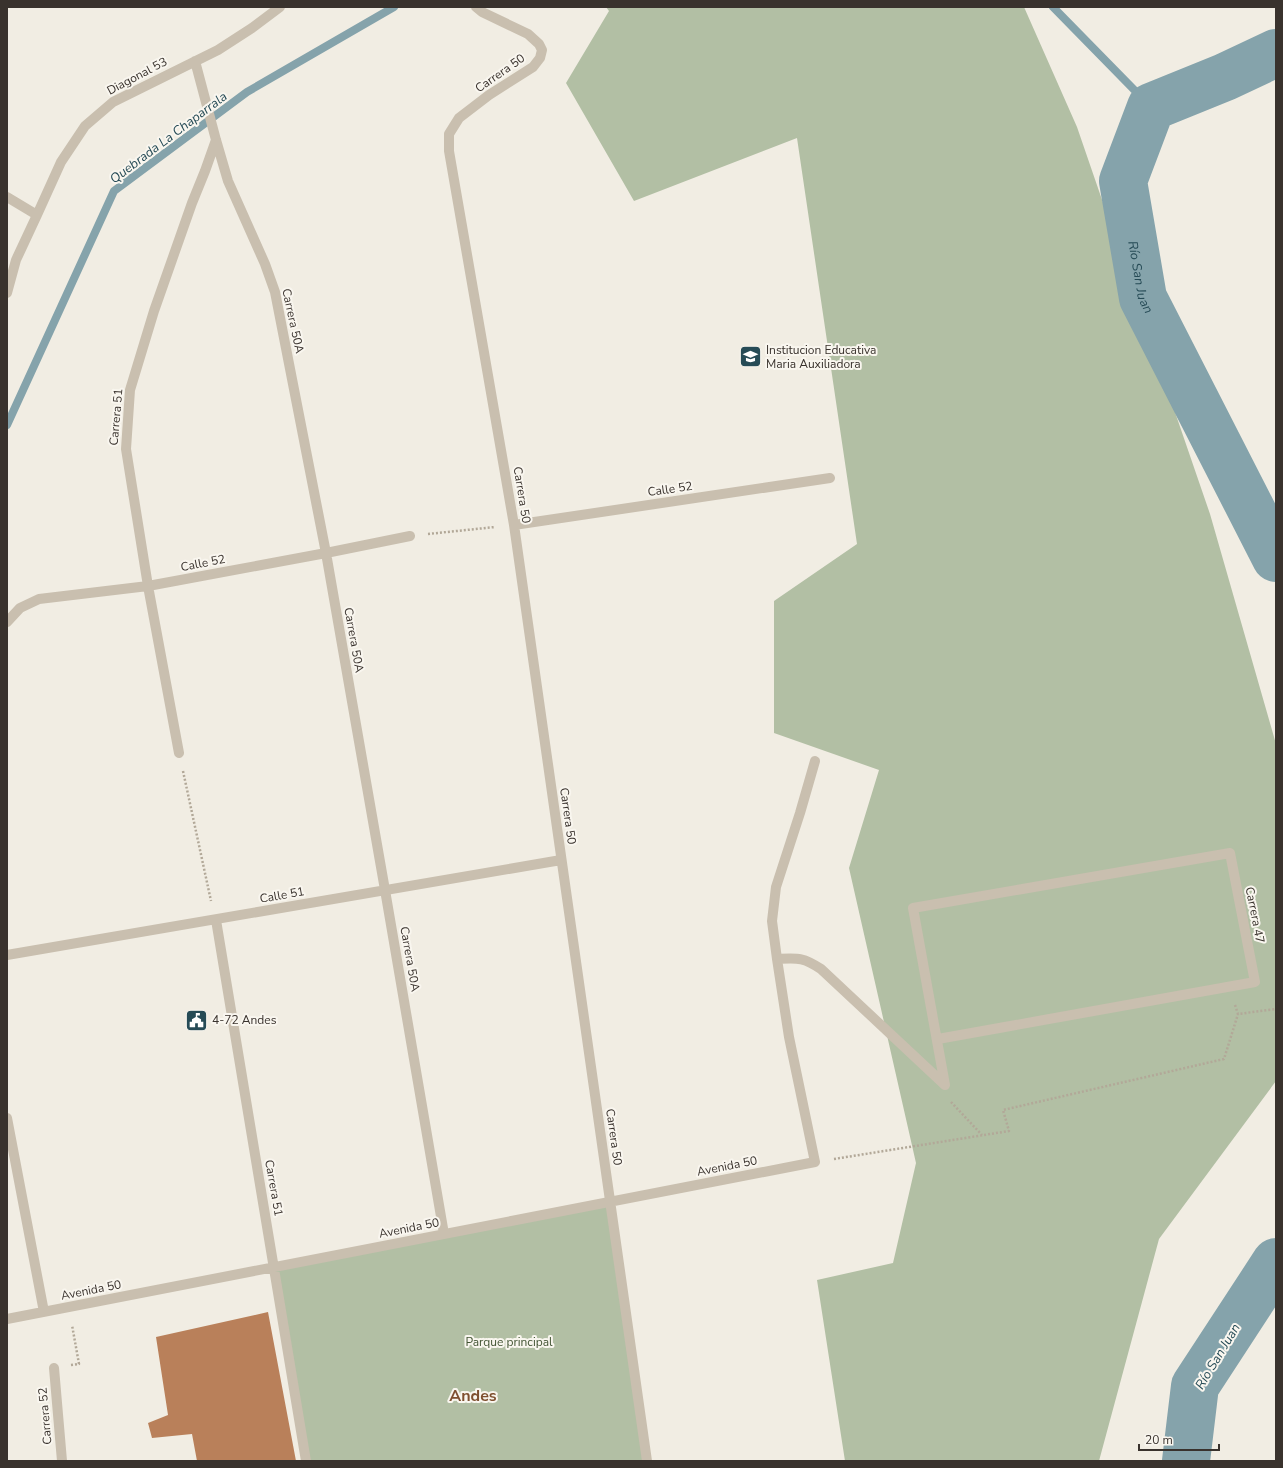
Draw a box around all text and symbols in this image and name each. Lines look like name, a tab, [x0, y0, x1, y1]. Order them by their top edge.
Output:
street label: Carrera 50	[472, 50, 528, 96]
street label: Diagonal 53	[104, 53, 170, 99]
water label: Quebrada La Chaparrala	[106, 88, 231, 188]
water label: Río San Juan	[1123, 240, 1157, 317]
street label: Carrera 50A	[278, 287, 308, 355]
place label: Institucion Educativa Maria Auxiliadora	[766, 342, 876, 372]
school or university icon: Institucion Educativa Maria Auxiliadora	[738, 344, 764, 370]
street label: Carrera 51	[106, 388, 126, 446]
street label: Carrera 50	[510, 465, 534, 525]
street label: Calle 52	[647, 478, 693, 500]
street label: Calle 52	[179, 551, 227, 575]
street label: Carrera 50A	[340, 606, 368, 674]
street label: Carrera 50	[556, 787, 580, 845]
street label: Calle 51	[258, 883, 306, 907]
street label: Carrera 47	[1242, 885, 1268, 945]
street label: Carrera 50A	[396, 925, 424, 993]
public building icon: 4-72 Andes	[184, 1007, 210, 1033]
place label: 4-72 Andes	[212, 1012, 277, 1028]
street label: Carrera 50	[602, 1108, 626, 1166]
street label: Avenida 50	[695, 1152, 759, 1180]
street label: Carrera 51	[261, 1158, 287, 1218]
street label: Avenida 50	[377, 1214, 441, 1242]
street label: Avenida 50	[59, 1276, 123, 1304]
water label: Río San Juan	[1191, 1320, 1245, 1393]
park label: Parque principal	[465, 1334, 553, 1350]
district label: Andes	[449, 1385, 497, 1407]
street label: Carrera 52	[35, 1387, 55, 1445]
scale bar	[1139, 1426, 1219, 1452]
text: 20 m	[1145, 1432, 1173, 1448]

